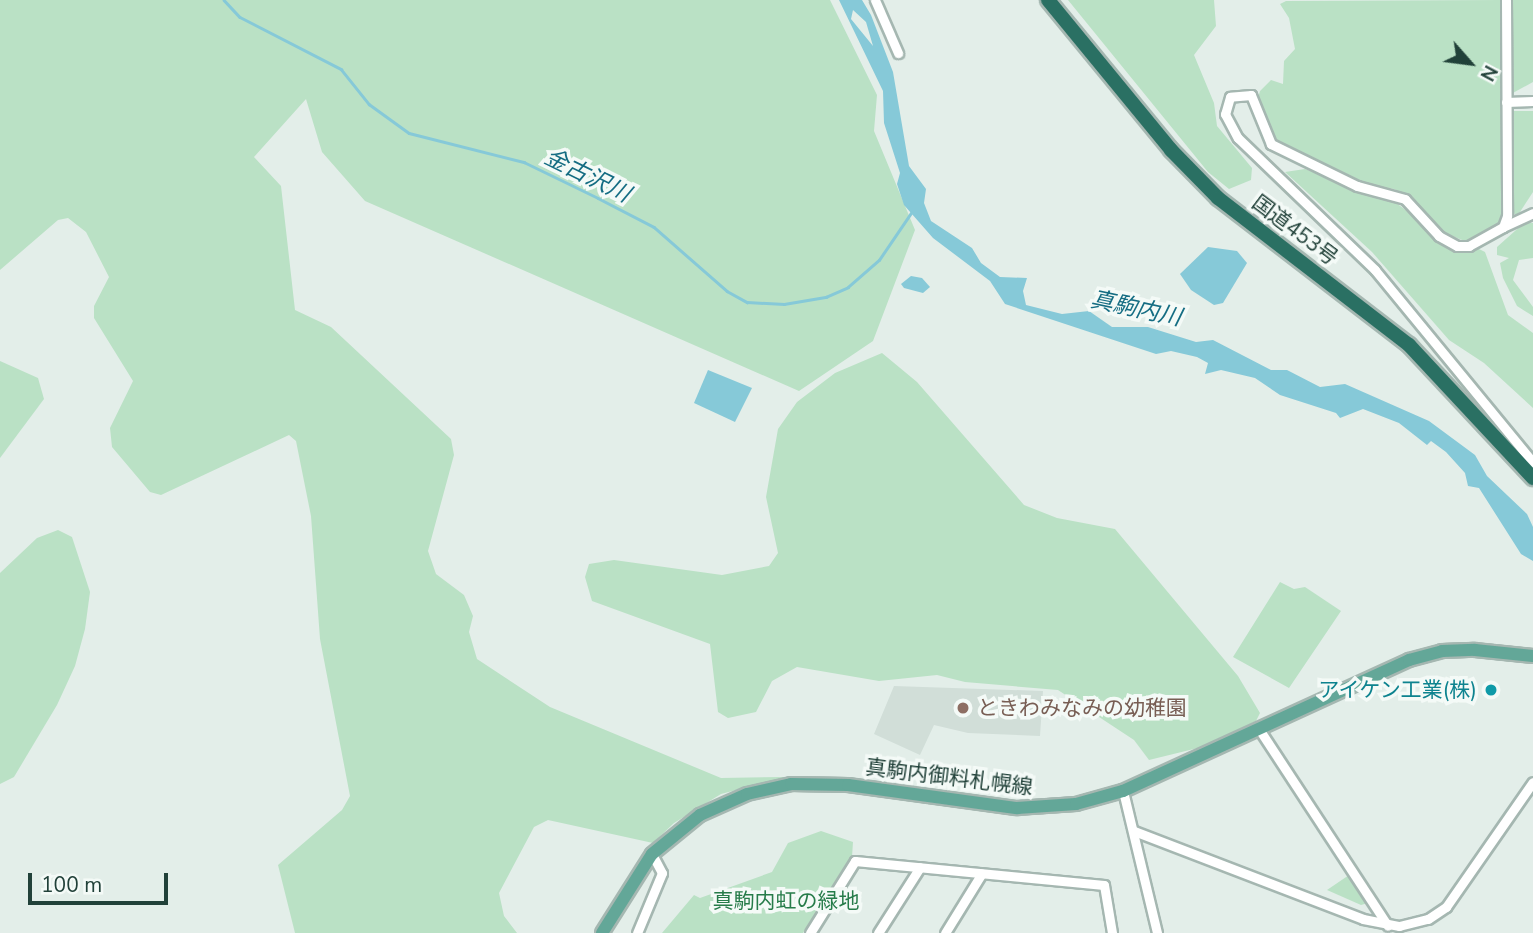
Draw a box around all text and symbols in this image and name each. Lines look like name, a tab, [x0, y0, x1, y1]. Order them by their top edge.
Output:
north arrow	[1435, 28, 1505, 98]
text: N	[1474, 60, 1503, 85]
water label: 金古沢川	[540, 143, 634, 209]
street label: 国道453号	[1247, 190, 1343, 270]
water label: 真駒内川	[1088, 286, 1184, 332]
place label: アイケン工業(株)	[1317, 677, 1477, 703]
marker: アイケン工業(株)	[1483, 682, 1499, 698]
place label: ときわみなみの幼稚園	[977, 695, 1187, 721]
marker: ときわみなみの幼稚園	[955, 700, 971, 716]
street label: 真駒内御料札幌線	[864, 754, 1034, 800]
scale bar	[32, 860, 172, 904]
text: 100 m	[41, 871, 102, 899]
park label: 真駒内虹の緑地	[713, 888, 859, 914]

